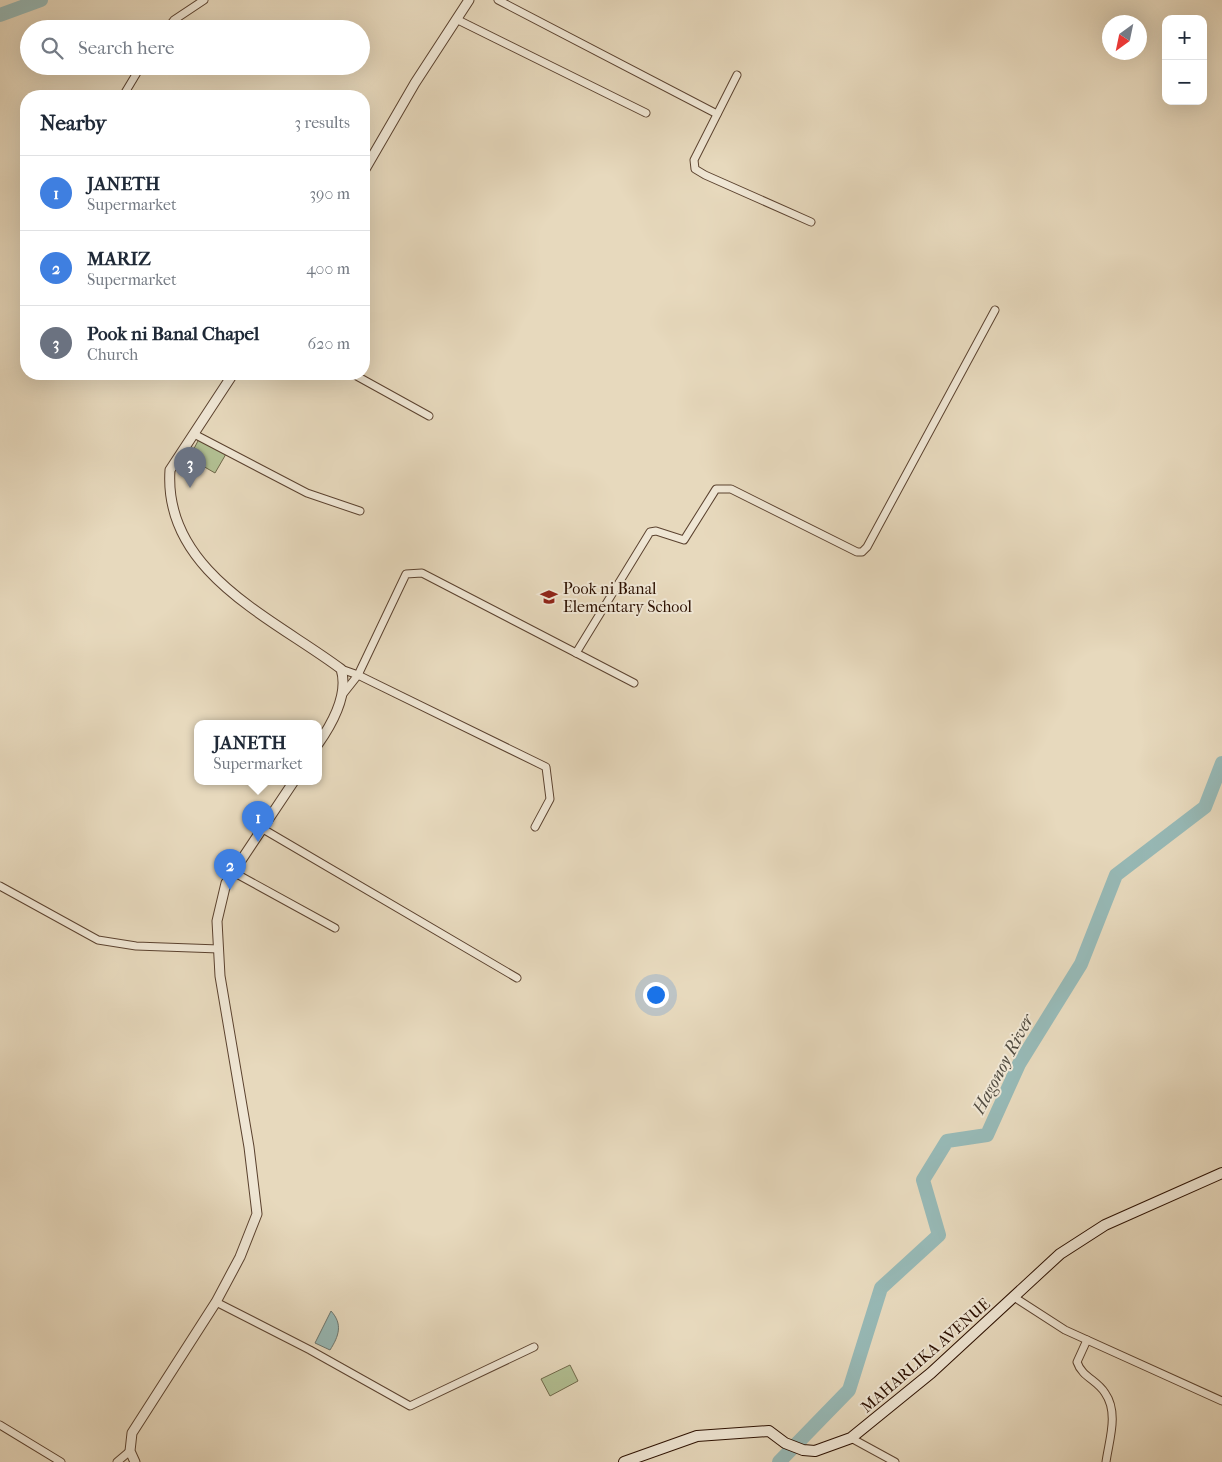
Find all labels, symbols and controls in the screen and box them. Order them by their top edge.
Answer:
north arrow [1102,15,1147,60]
map controls [1162,15,1207,105]
button: + [1162,15,1207,60]
search box [20,20,370,75]
icon: search [38,34,66,62]
text: Search here [78,37,174,59]
button: − [1162,60,1207,105]
text: Nearby [40,111,106,135]
text: 3 results [294,113,350,132]
text: JANETH [87,173,160,195]
text: 1 [53,184,59,203]
text: 390 m [309,184,350,203]
text: Supermarket [87,195,177,214]
text: MARIZ [87,248,151,270]
text: 2 [52,259,60,278]
text: 400 m [306,259,350,278]
text: Supermarket [87,270,177,289]
text: Pook ni Banal Chapel [87,323,259,345]
text: 3 [53,334,59,353]
text: 620 m [308,334,350,353]
text: Church [87,345,138,364]
pin: 3 [174,447,206,488]
place label: Pook ni Banal Elementary School [563,579,692,616]
school or university icon: Pook ni Banal Elementary School [539,587,559,607]
popup [194,720,322,785]
text: JANETH [213,732,286,754]
text: Supermarket [213,754,303,773]
pin: 1 [242,801,274,842]
pin: 2 [214,849,246,890]
your location [643,982,669,1008]
water label: Hagonoy River [968,1009,1039,1119]
street label: MAHARLIKA AVENUE [857,1294,994,1417]

